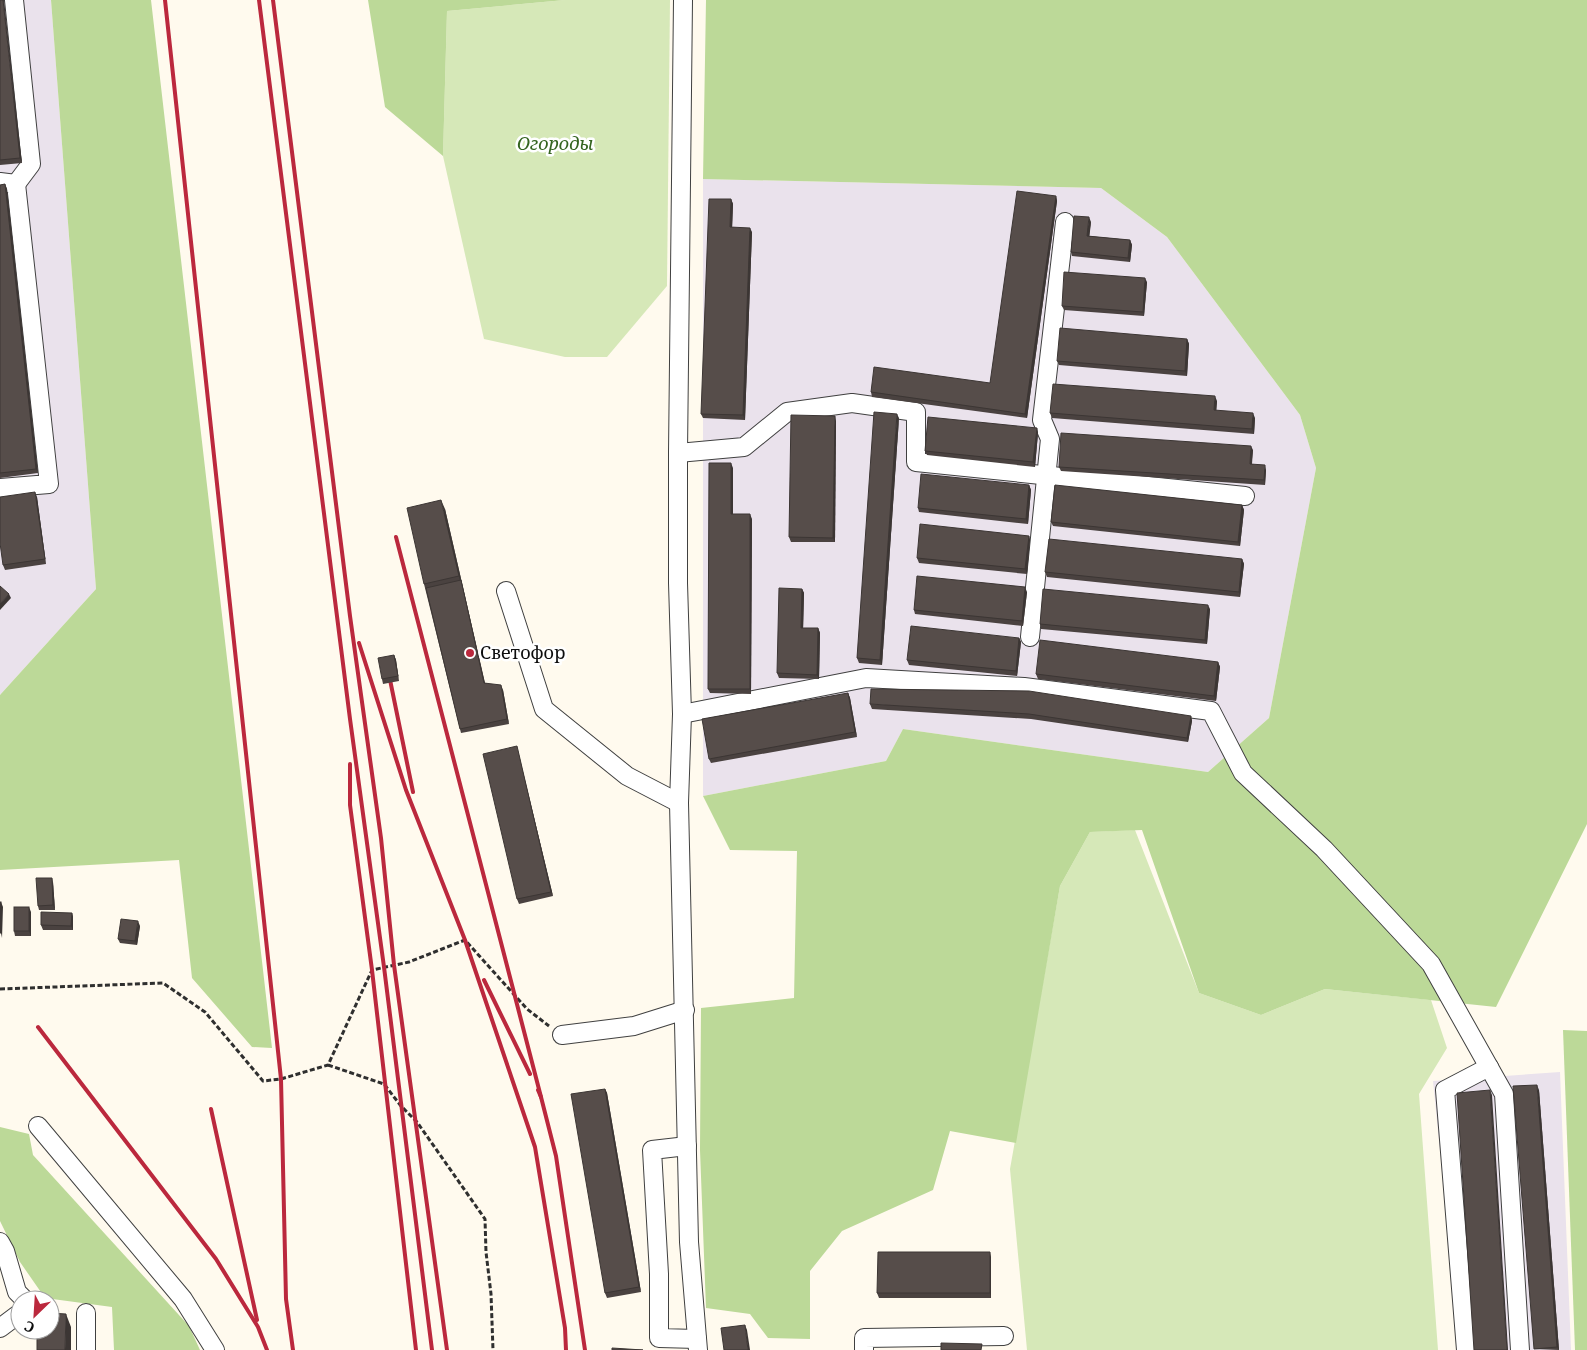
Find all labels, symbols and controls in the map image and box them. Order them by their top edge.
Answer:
park label: Огороды [517,131,593,155]
place label: Светофор [480,640,565,664]
marker: Светофор [464,647,476,659]
north arrow [10,1290,60,1340]
text: С [21,1317,37,1338]

